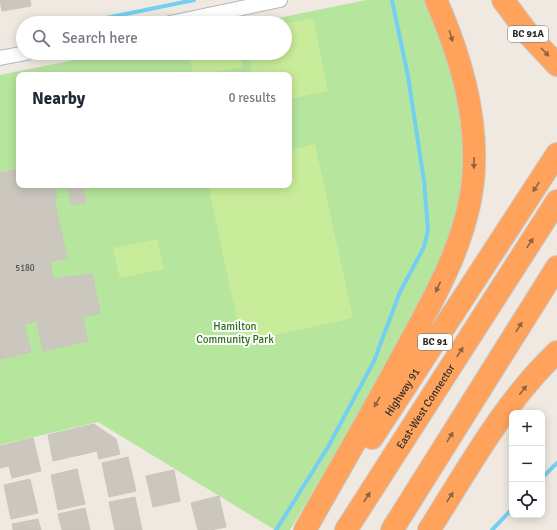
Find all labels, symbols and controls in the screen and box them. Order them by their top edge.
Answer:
search box [16,16,292,60]
road number: BC 91A [508,26,548,42]
icon: search [30,27,52,49]
text: Search here [62,29,138,47]
one-way arrow [448,30,454,42]
one-way arrow [540,47,550,57]
text: Nearby [32,88,85,109]
text: 0 results [228,90,276,106]
one-way arrow [471,157,477,170]
one-way arrow [532,182,540,192]
one-way arrow [526,238,534,248]
house number: 5180 [15,263,35,274]
one-way arrow [435,281,441,293]
park label: Hamilton Community Park [196,320,274,346]
one-way arrow [515,322,523,332]
road number: BC 91 [418,334,452,350]
one-way arrow [456,347,464,358]
street label: East-West Connector [393,361,457,451]
street label: Highway 91 [382,365,422,418]
one-way arrow [518,384,527,395]
one-way arrow [374,396,381,408]
map controls [509,410,545,518]
button: + [509,410,545,446]
one-way arrow [446,431,453,443]
button: − [509,446,545,482]
button: locate [509,482,545,518]
one-way arrow [446,491,453,503]
one-way arrow [363,492,371,502]

